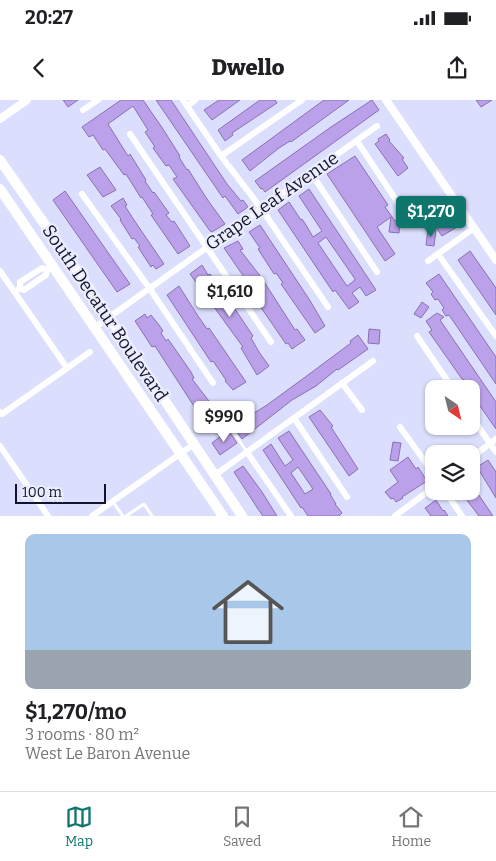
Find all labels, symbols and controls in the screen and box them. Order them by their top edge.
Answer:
text: 20:27 [25,6,73,29]
icon: back [25,54,53,82]
text: Dwello [212,54,284,81]
icon: share [443,54,471,82]
street label: Grape Leaf Avenue [201,147,343,255]
pin: $1,270 [390,196,472,238]
text: $1,270 [407,202,455,221]
street label: South Decatur Boulevard [38,220,173,406]
pin: $1,610 [189,276,271,318]
text: $1,610 [207,282,253,301]
north arrow [425,380,480,435]
map controls [425,380,480,500]
pin: $990 [194,400,254,443]
text: $990 [205,407,243,426]
button: layers [425,445,480,500]
scale bar [15,481,106,504]
text: 100 m [22,484,62,501]
icon: home [203,567,293,657]
text: $1,270/mo [25,699,127,725]
text: 3 rooms · 80 m² [25,725,139,744]
text: West Le Baron Avenue [25,744,190,763]
tab: Map [65,803,93,850]
tab: Saved [223,803,261,850]
tab: Home [391,803,431,850]

